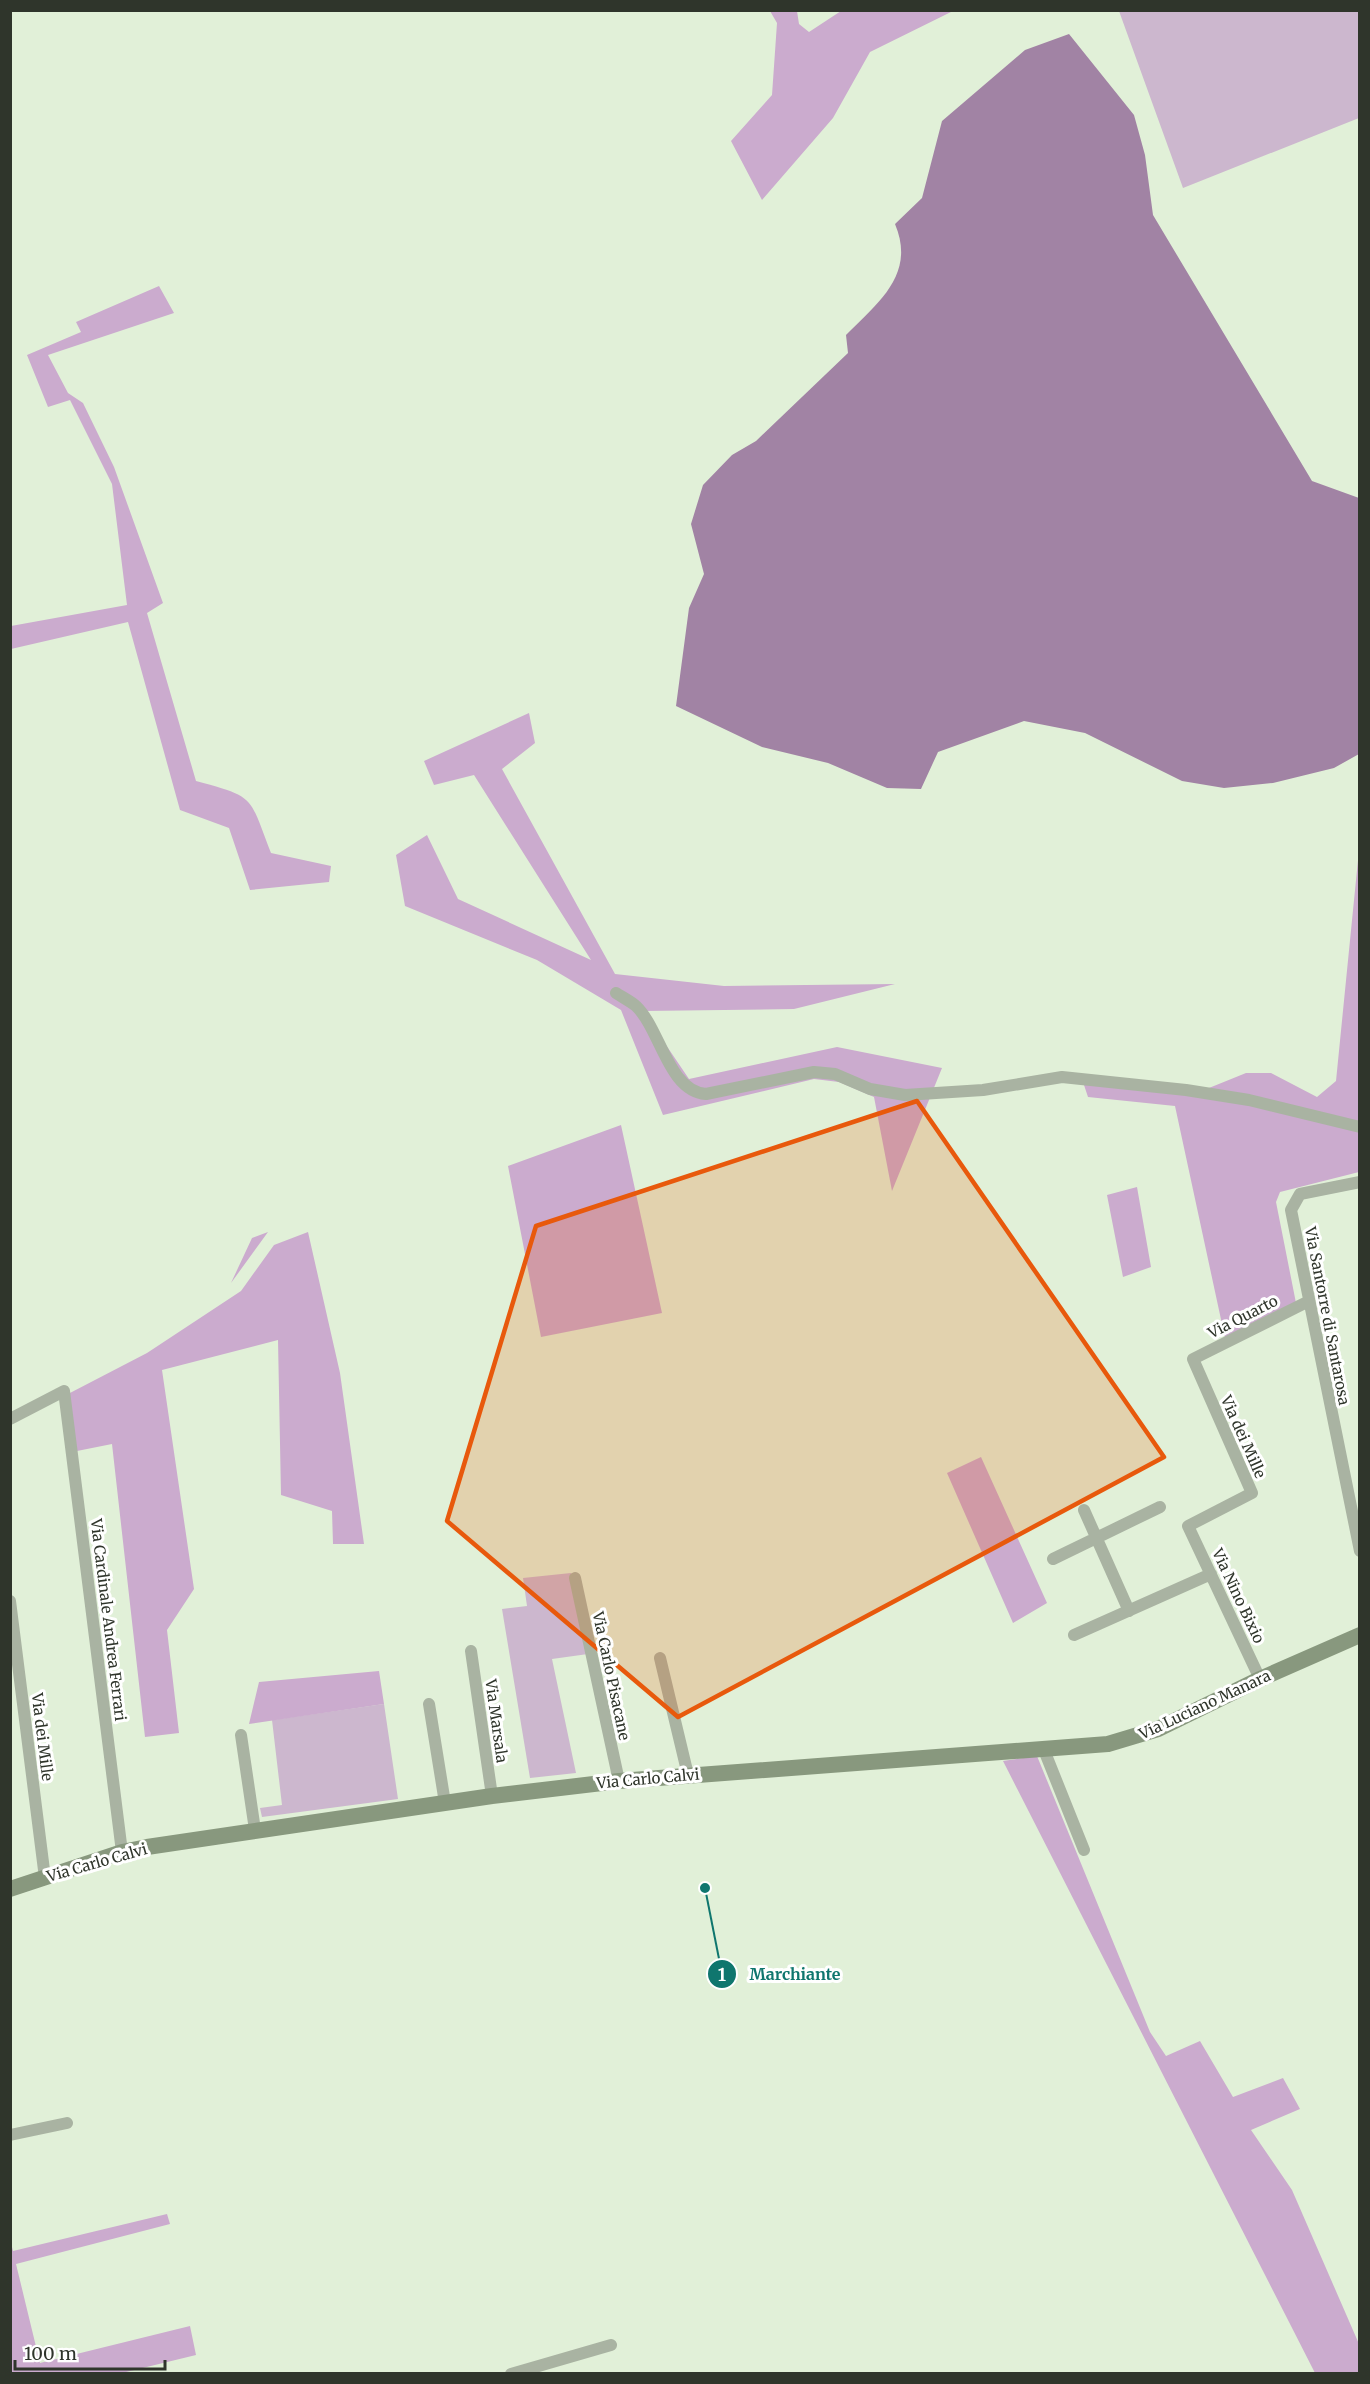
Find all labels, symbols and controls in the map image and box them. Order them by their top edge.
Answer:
street label: Via Santorre di Santarosa [1301,1224,1354,1407]
street label: Via Quarto [1204,1291,1281,1343]
street label: Via dei Mille [1216,1392,1270,1481]
street label: Via Cardinale Andrea Ferrari [87,1517,130,1722]
street label: Via Nino Bixio [1208,1545,1269,1646]
street label: Via Carlo Pisacane [588,1609,634,1742]
street label: Via Luciano Manara [1135,1666,1274,1744]
street label: Via Marsala [481,1677,512,1764]
street label: Via dei Mille [28,1691,57,1782]
street label: Via Carlo Calvi [595,1765,700,1793]
street label: Via Carlo Calvi [44,1839,149,1886]
callout: Marchiante [707,1957,852,1991]
text: 1 [718,1963,726,1986]
text: Marchiante [750,1964,841,1984]
scale bar [15,2333,165,2371]
text: 100 m [24,2342,77,2365]

